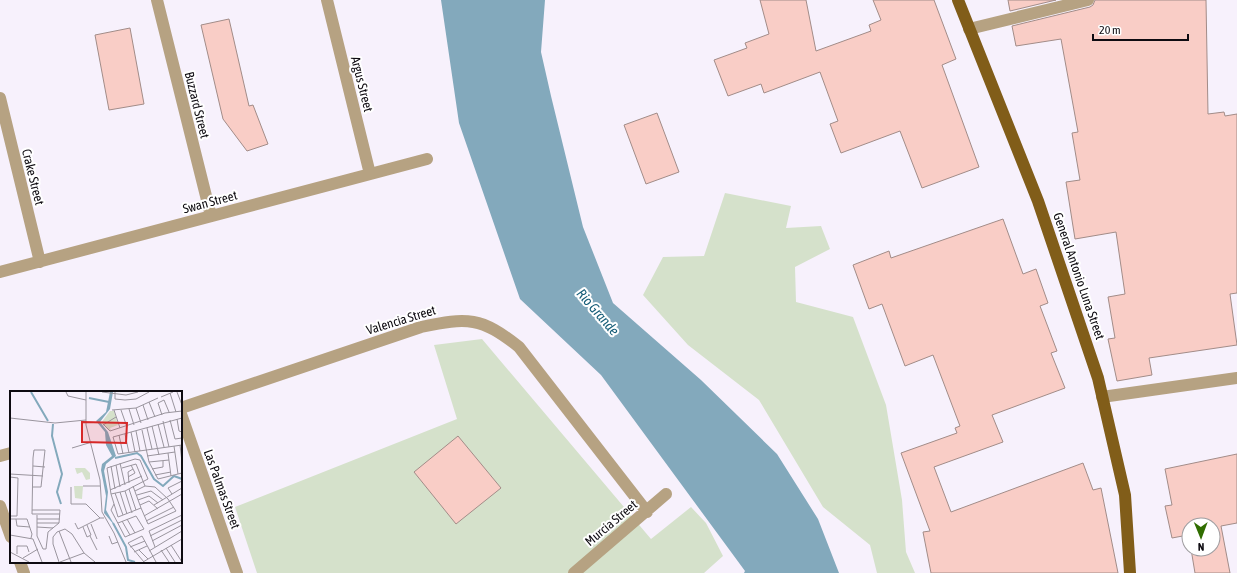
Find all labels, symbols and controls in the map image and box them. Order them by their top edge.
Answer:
scale bar [1093,16,1188,42]
text: 20 m [1099,23,1121,37]
street label: Argus Street [348,55,376,114]
street label: Buzzard Street [181,70,213,140]
street label: Crake Street [19,147,47,207]
street label: Swan Street [181,187,239,216]
street label: General Antonio Luna Street [1050,210,1108,342]
water label: Rio Grande [574,286,622,338]
street label: Valencia Street [365,302,438,338]
inset map [10,391,182,563]
street label: Las Palmas Street [201,447,243,531]
street label: Murcia Street [582,497,640,549]
north arrow [1181,517,1221,557]
text: N [1198,541,1205,553]

